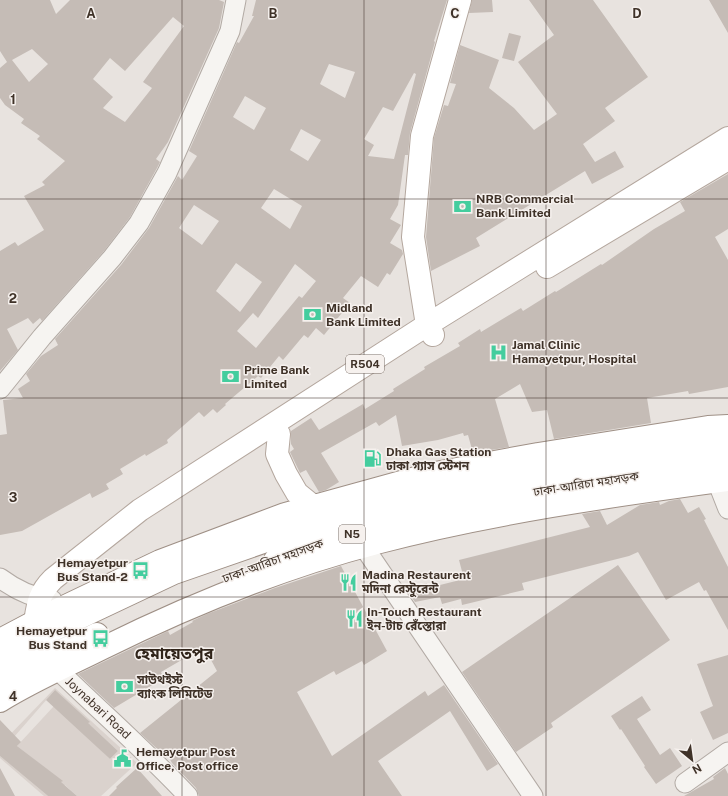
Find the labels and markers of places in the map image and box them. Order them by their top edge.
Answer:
place label: NRB Commercial Bank Limited [476,192,574,220]
bank icon: NRB Commercial Bank Limited [453,196,473,216]
place label: Midland Bank Limited [326,301,401,329]
bank icon: Midland Bank Limited [303,305,323,325]
place label: Jamal Clinic Hamayetpur, Hospital [512,338,637,366]
hospital icon: Jamal Clinic Hamayetpur, Hospital [489,342,509,362]
place label: Prime Bank Limited [244,363,309,391]
bank icon: Prime Bank Limited [221,367,241,387]
place label: Dhaka Gas Station ঢাকা গ্যাস স্টেশন [385,445,491,473]
fuel station icon: Dhaka Gas Station ঢাকা গ্যাস স্টেশন [363,449,383,469]
place label: Hemayetpur Bus Stand-2 [57,556,128,584]
bus stop icon: Hemayetpur Bus Stand-2 [131,560,151,580]
place label: Madina Restaurent মদিনা রেস্টুরেন্ট [361,568,471,598]
restaurant icon: Madina Restaurent মদিনা রেস্টুরেন্ট [339,572,359,592]
place label: In-Touch Restaurant ইন-টাচ রেঁস্তোরা [366,605,482,633]
restaurant icon: In-Touch Restaurant ইন-টাচ রেঁস্তোরা [344,609,364,629]
place label: Hemayetpur Bus Stand [16,624,87,652]
bus stop icon: Hemayetpur Bus Stand [90,628,110,648]
place label: সাউথইস্ট ব্যাংক লিমিটেড [136,672,213,701]
bank icon: সাউথইস্ট ব্যাংক লিমিটেড [114,677,134,697]
place label: Hemayetpur Post Office, Post office [136,745,238,773]
public building icon: Hemayetpur Post Office, Post office [113,749,133,769]

